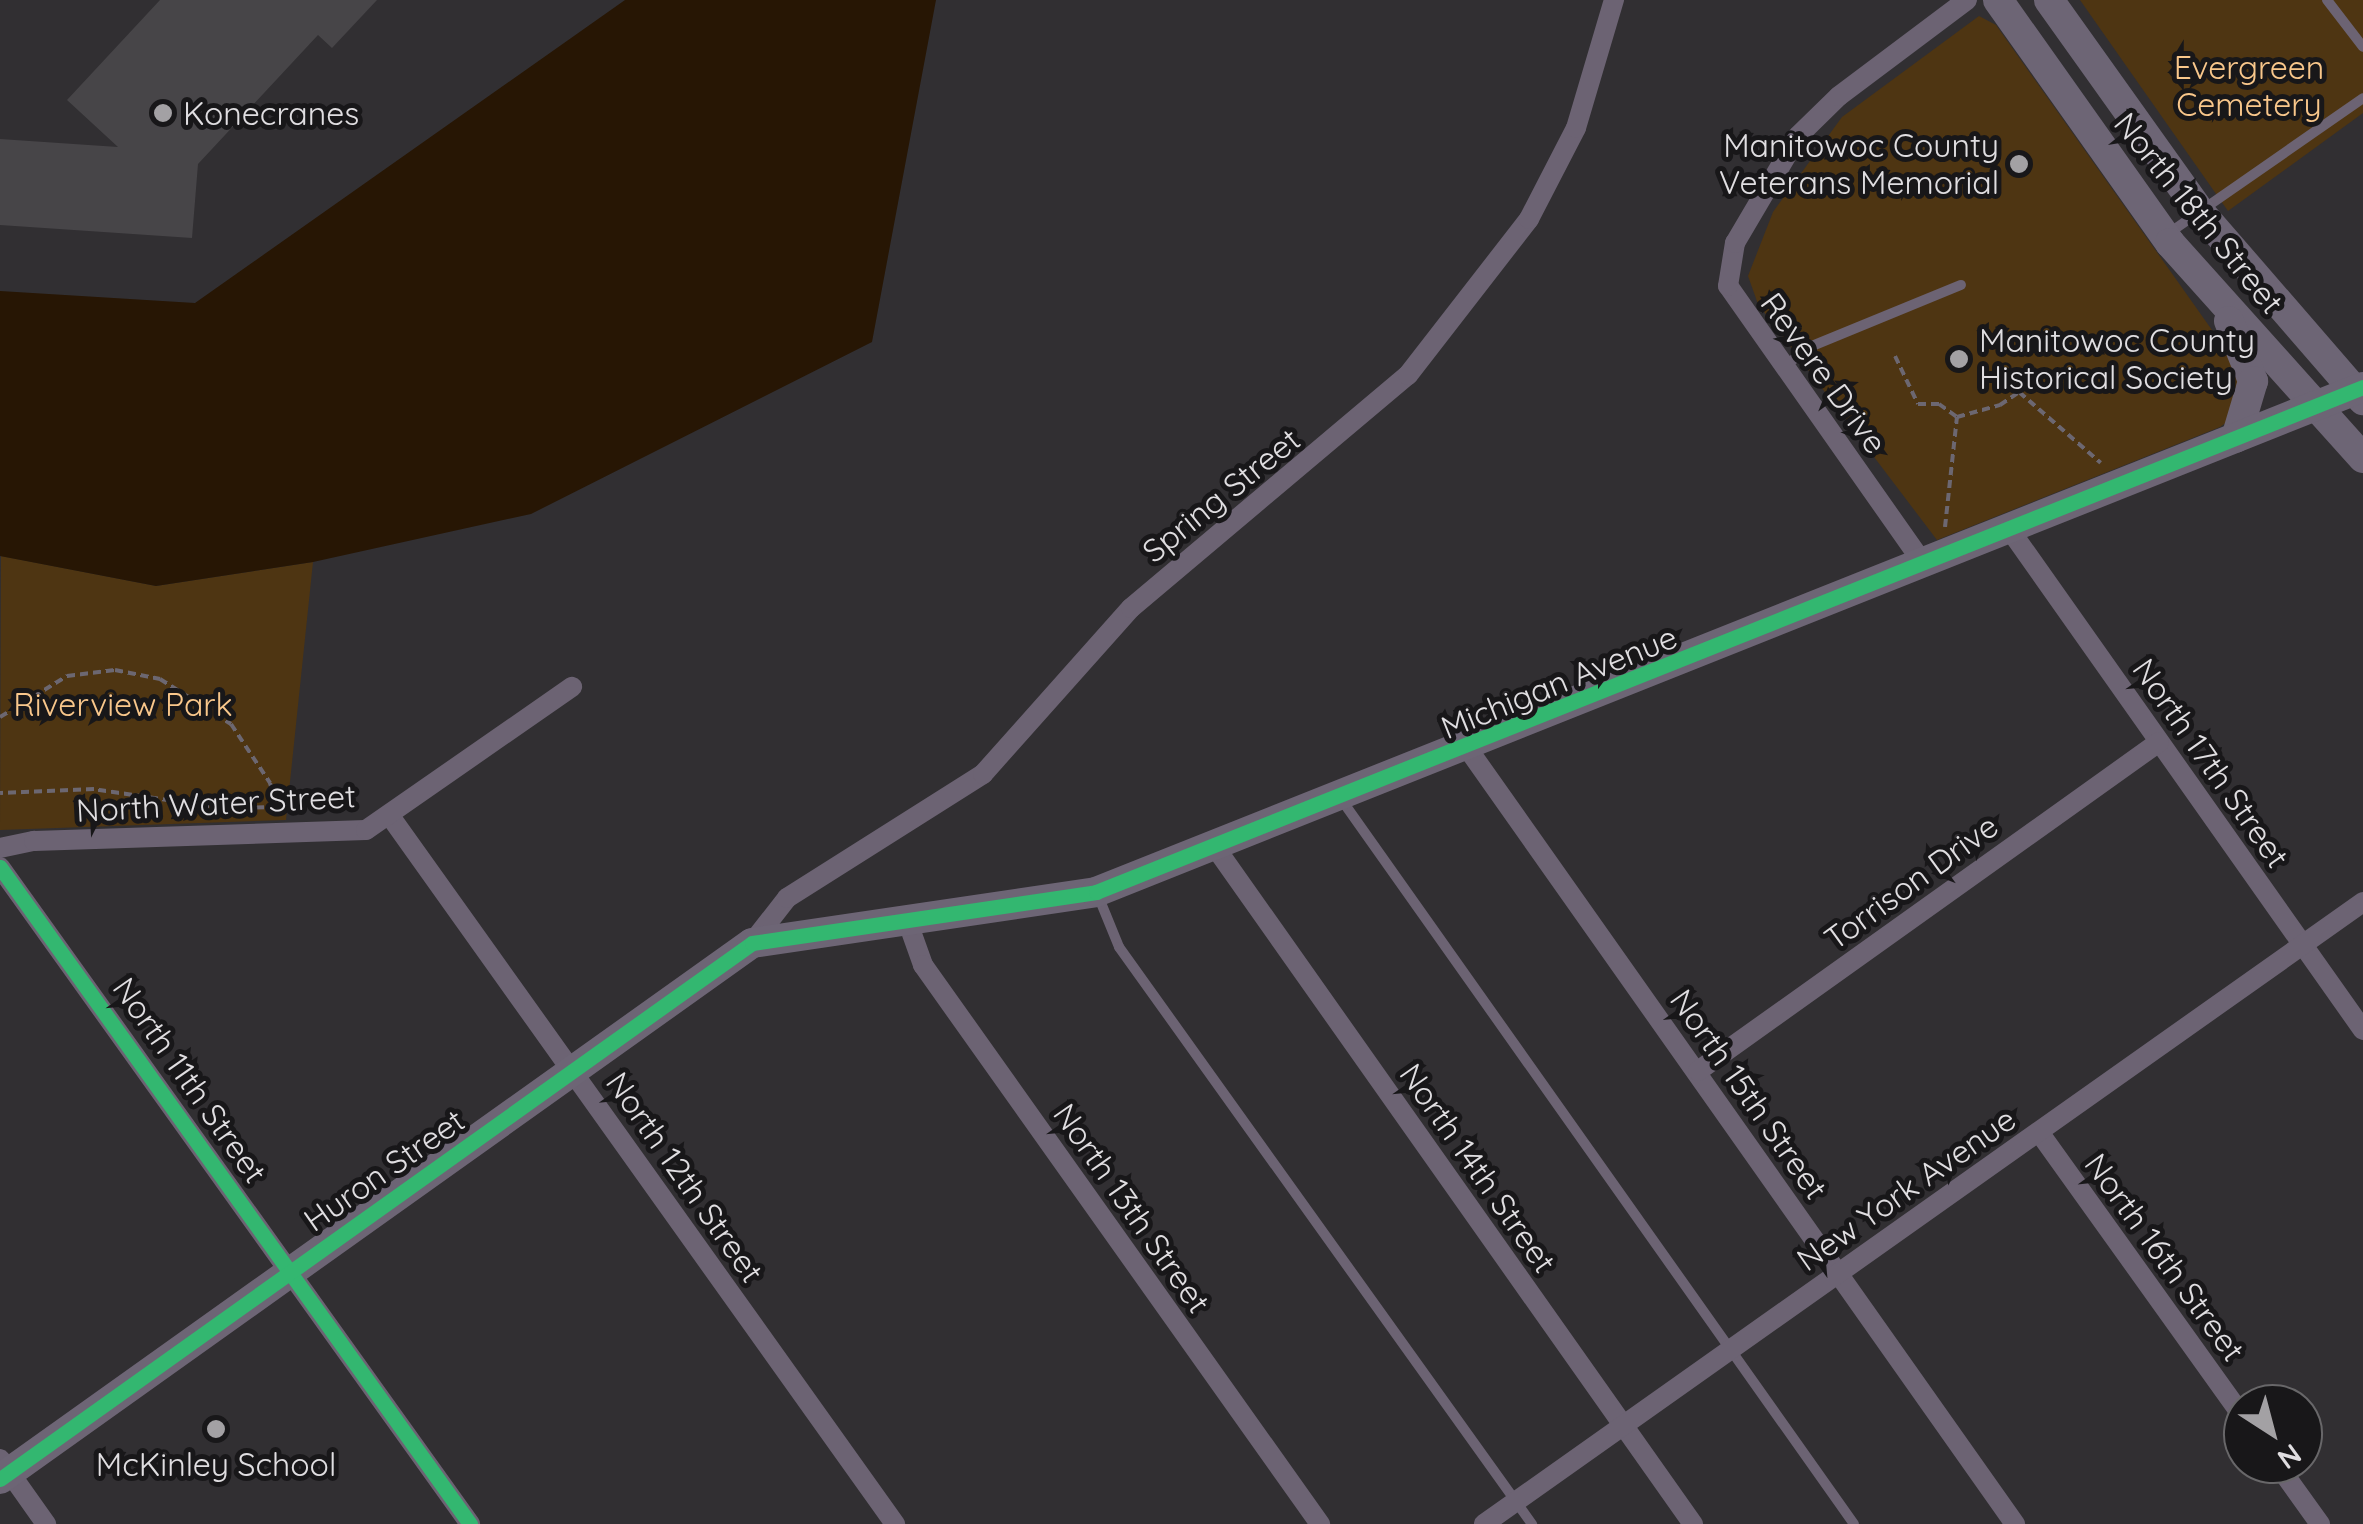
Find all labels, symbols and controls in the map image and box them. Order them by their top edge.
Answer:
park label: Evergreen Cemetery [2174,49,2324,124]
place label: Konecranes [183,94,359,132]
marker: Konecranes [152,102,174,124]
street label: North 18th Street [2106,105,2292,321]
place label: Manitowoc County Veterans Memorial [1719,127,1999,202]
marker: Manitowoc County Veterans Memorial [2008,153,2030,175]
street label: Revere Drive [1753,285,1895,461]
place label: Manitowoc County Historical Society [1979,322,2255,397]
marker: Manitowoc County Historical Society [1948,348,1970,370]
street label: Spring Street [1135,420,1307,570]
street label: Michigan Avenue [1436,617,1682,747]
street label: North 17th Street [2125,651,2297,875]
park label: Riverview Park [13,685,233,723]
street label: North Water Street [75,776,357,830]
street label: Torrison Drive [1817,806,2005,958]
street label: North 11th Street [105,970,275,1190]
street label: North 15th Street [1662,982,1836,1206]
street label: North 14th Street [1392,1056,1564,1280]
street label: North 12th Street [598,1065,772,1289]
street label: North 13th Street [1046,1096,1218,1320]
street label: New York Avenue [1789,1099,2023,1279]
street label: Huron Street [296,1101,472,1239]
street label: North 16th Street [2077,1146,2253,1368]
north arrow [2223,1384,2323,1484]
marker: McKinley School [205,1418,227,1440]
text: N [2271,1437,2308,1477]
place label: McKinley School [96,1445,336,1483]

